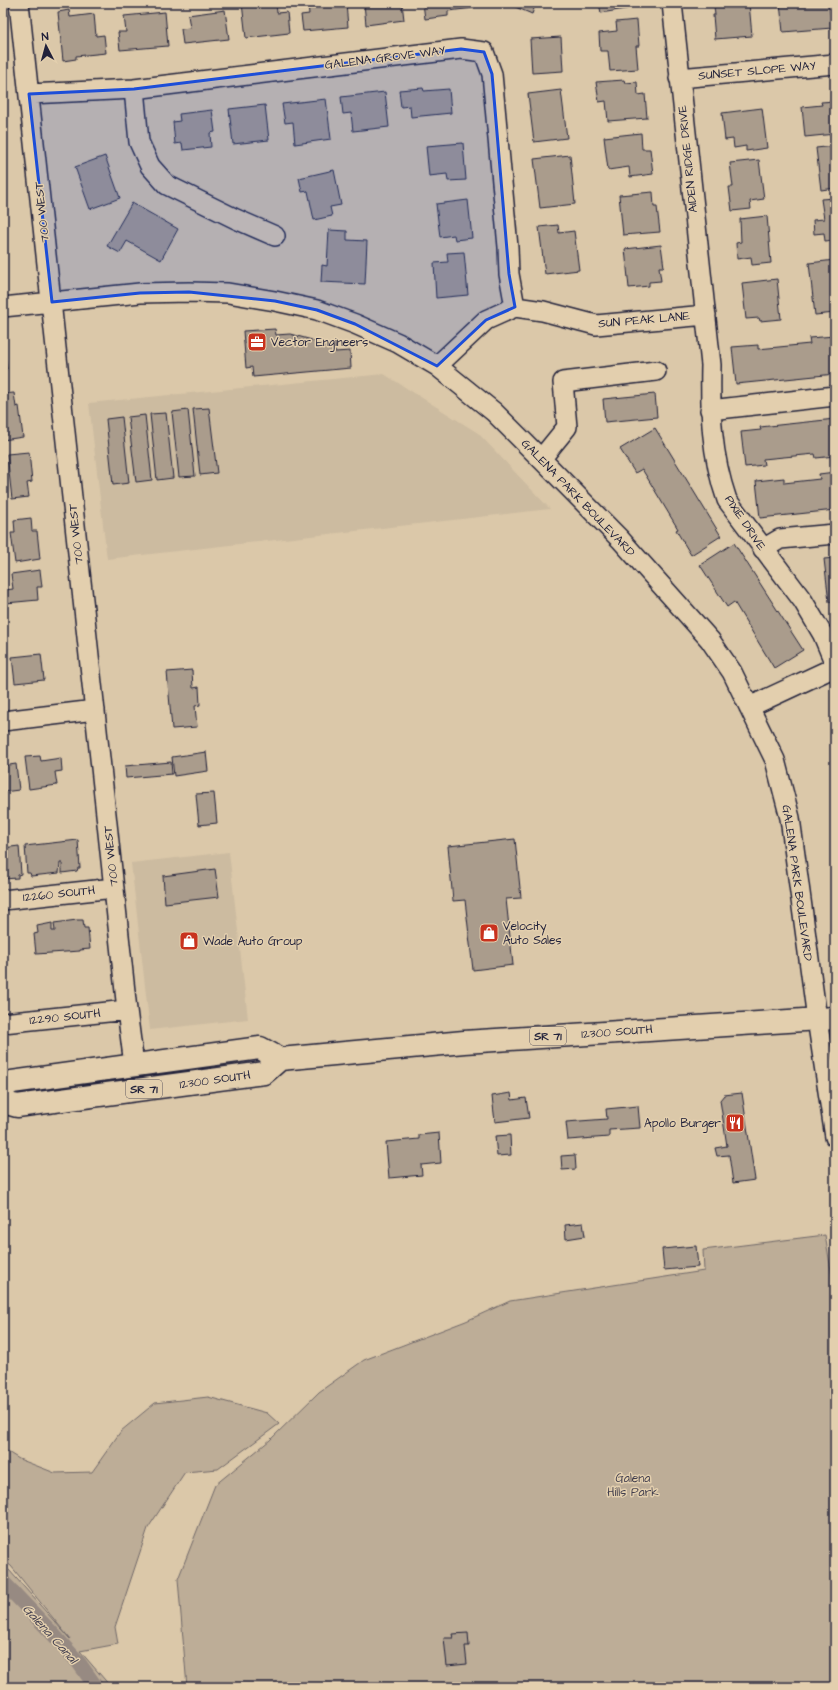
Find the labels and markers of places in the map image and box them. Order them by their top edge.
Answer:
office icon: Vector Engineers [246,331,268,353]
place label: Vector Engineers [271,334,368,352]
place label: Velocity Auto Sales [503,918,561,949]
shop icon: Velocity Auto Sales [478,922,500,944]
shop icon: Wade Auto Group [178,930,200,952]
place label: Wade Auto Group [203,933,303,950]
restaurant icon: Apollo Burger [724,1112,746,1134]
place label: Apollo Burger [644,1115,721,1133]

